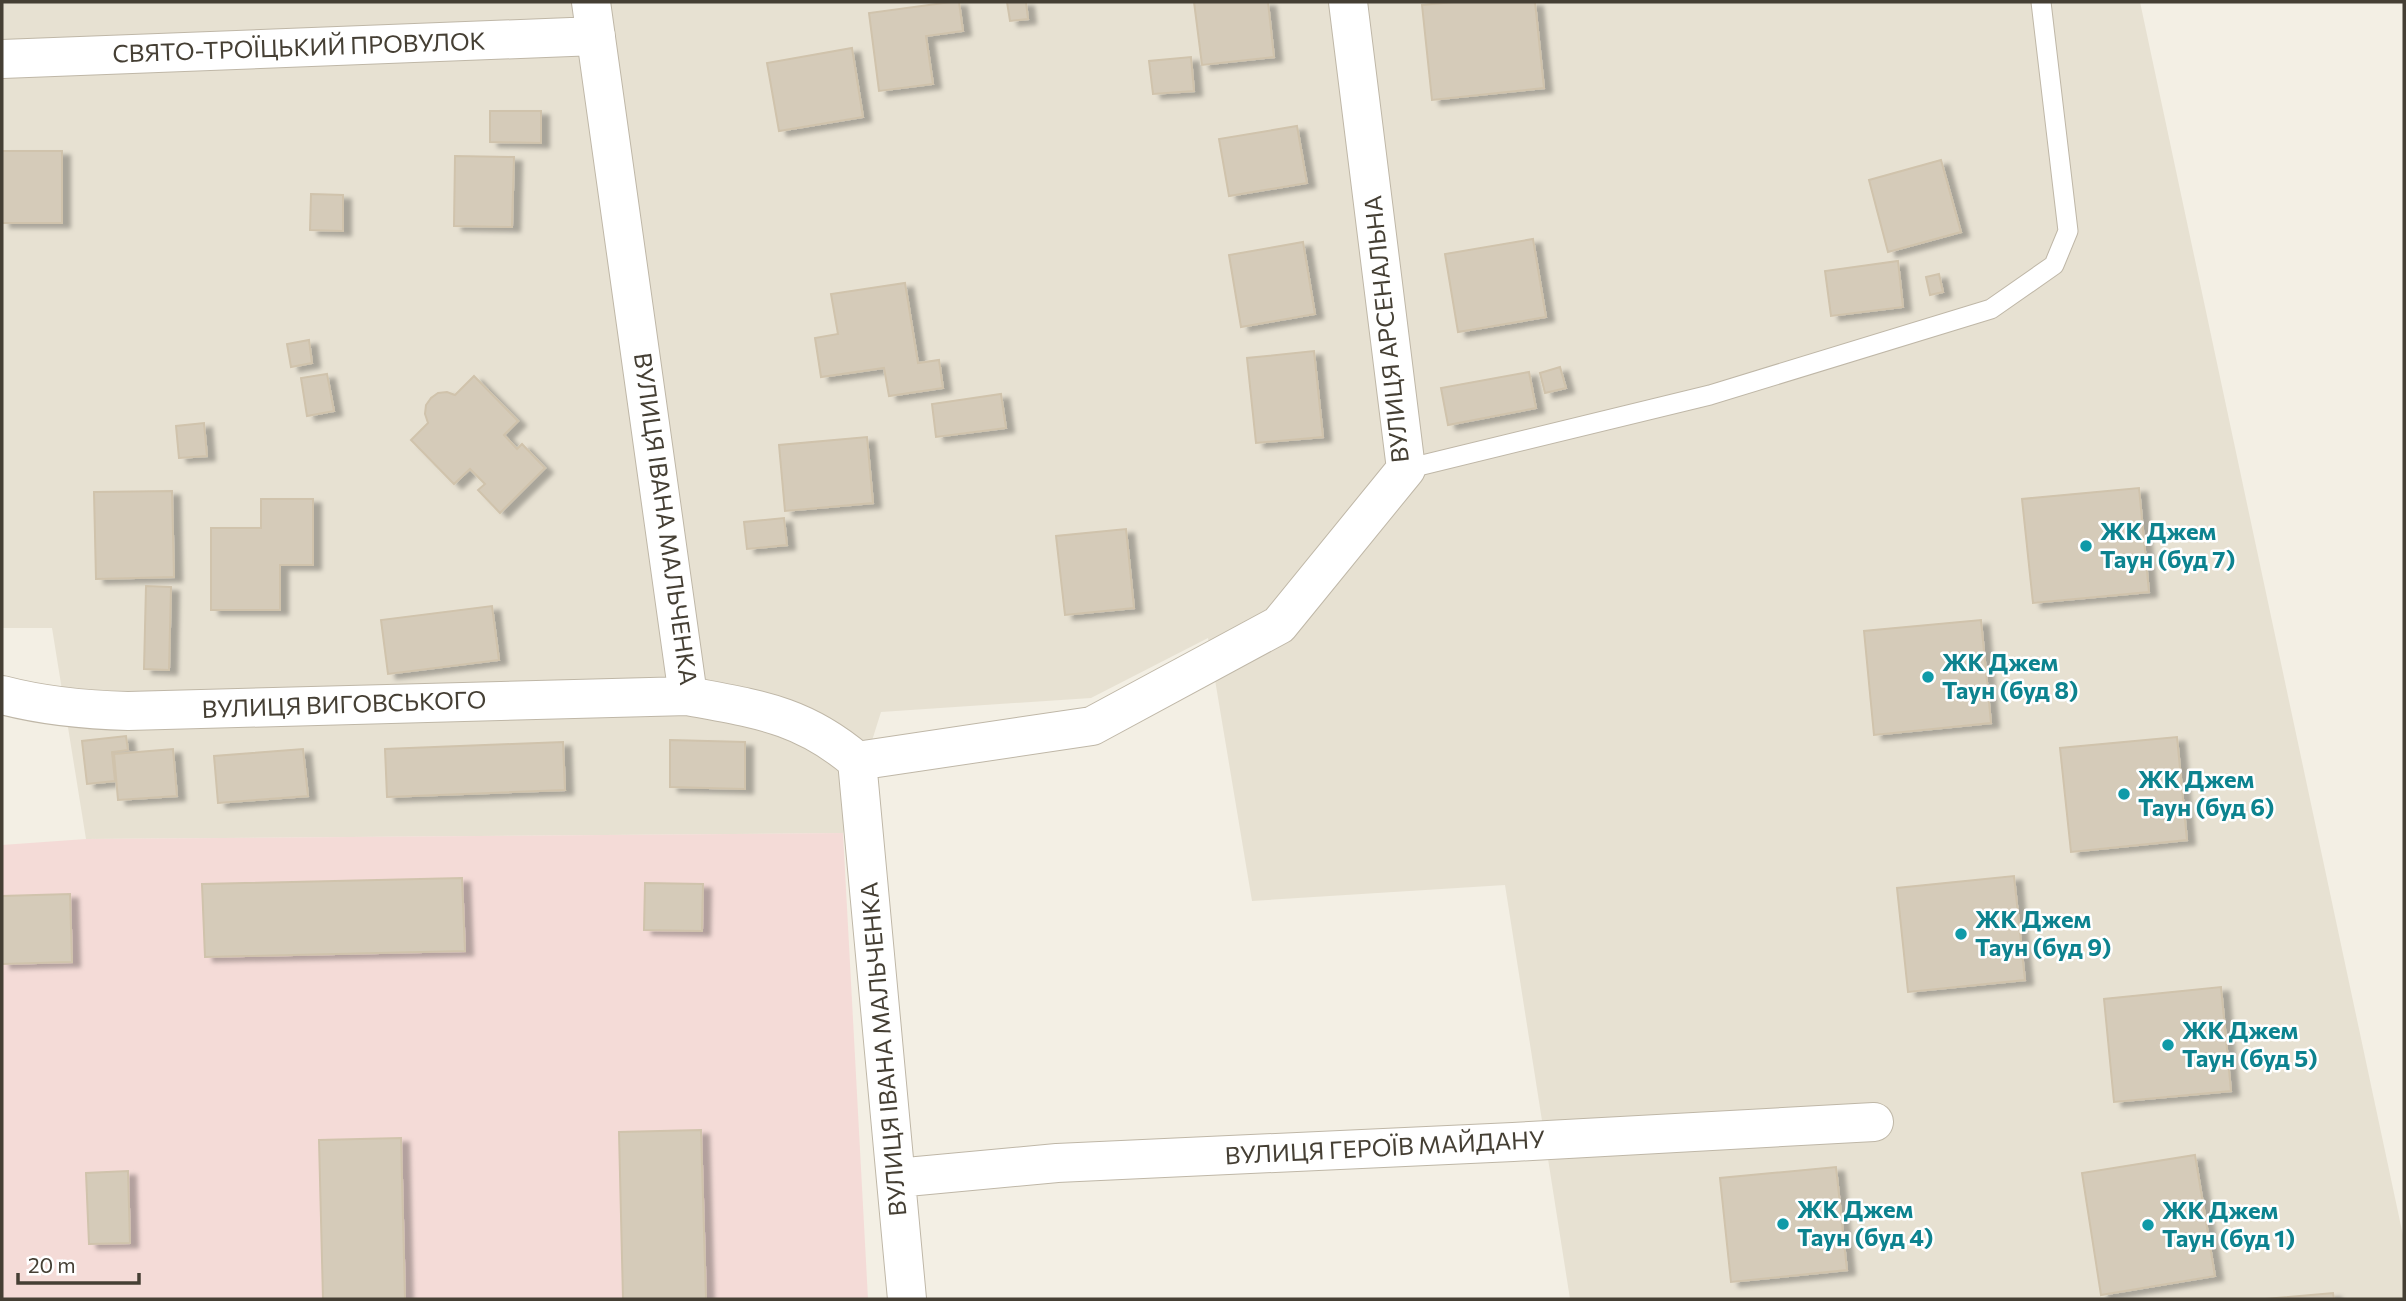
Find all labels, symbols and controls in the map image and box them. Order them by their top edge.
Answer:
street label: СВЯТО-ТРОЇЦЬКИЙ ПРОВУЛОК [112,25,486,68]
street label: ВУЛИЦЯ АРСЕНАЛЬНА [1357,194,1414,464]
street label: ВУЛИЦЯ ІВАНА МАЛЬЧЕНКА [629,351,704,687]
place label: ЖК Джем Таун (буд 7) [2100,516,2235,573]
marker: ЖК Джем Таун (буд 7) [2078,538,2094,554]
place label: ЖК Джем Таун (буд 8) [1942,647,2078,704]
marker: ЖК Джем Таун (буд 8) [1920,669,1936,685]
street label: ВУЛИЦЯ ВИГОВСЬКОГО [201,684,487,723]
place label: ЖК Джем Таун (буд 6) [2138,764,2274,821]
marker: ЖК Джем Таун (буд 6) [2116,786,2132,802]
street label: ВУЛИЦЯ ІВАНА МАЛЬЧЕНКА [853,881,912,1217]
place label: ЖК Джем Таун (буд 9) [1975,904,2111,961]
marker: ЖК Джем Таун (буд 9) [1953,926,1969,942]
place label: ЖК Джем Таун (буд 5) [2182,1015,2318,1072]
marker: ЖК Джем Таун (буд 5) [2160,1037,2176,1053]
street label: ВУЛИЦЯ ГЕРОЇВ МАЙДАНУ [1224,1124,1546,1169]
place label: ЖК Джем Таун (буд 4) [1797,1194,1934,1251]
place label: ЖК Джем Таун (буд 1) [2162,1195,2295,1252]
marker: ЖК Джем Таун (буд 4) [1775,1216,1791,1232]
marker: ЖК Джем Таун (буд 1) [2140,1217,2156,1233]
scale bar [18,1242,138,1286]
text: 20 m [28,1252,76,1277]

